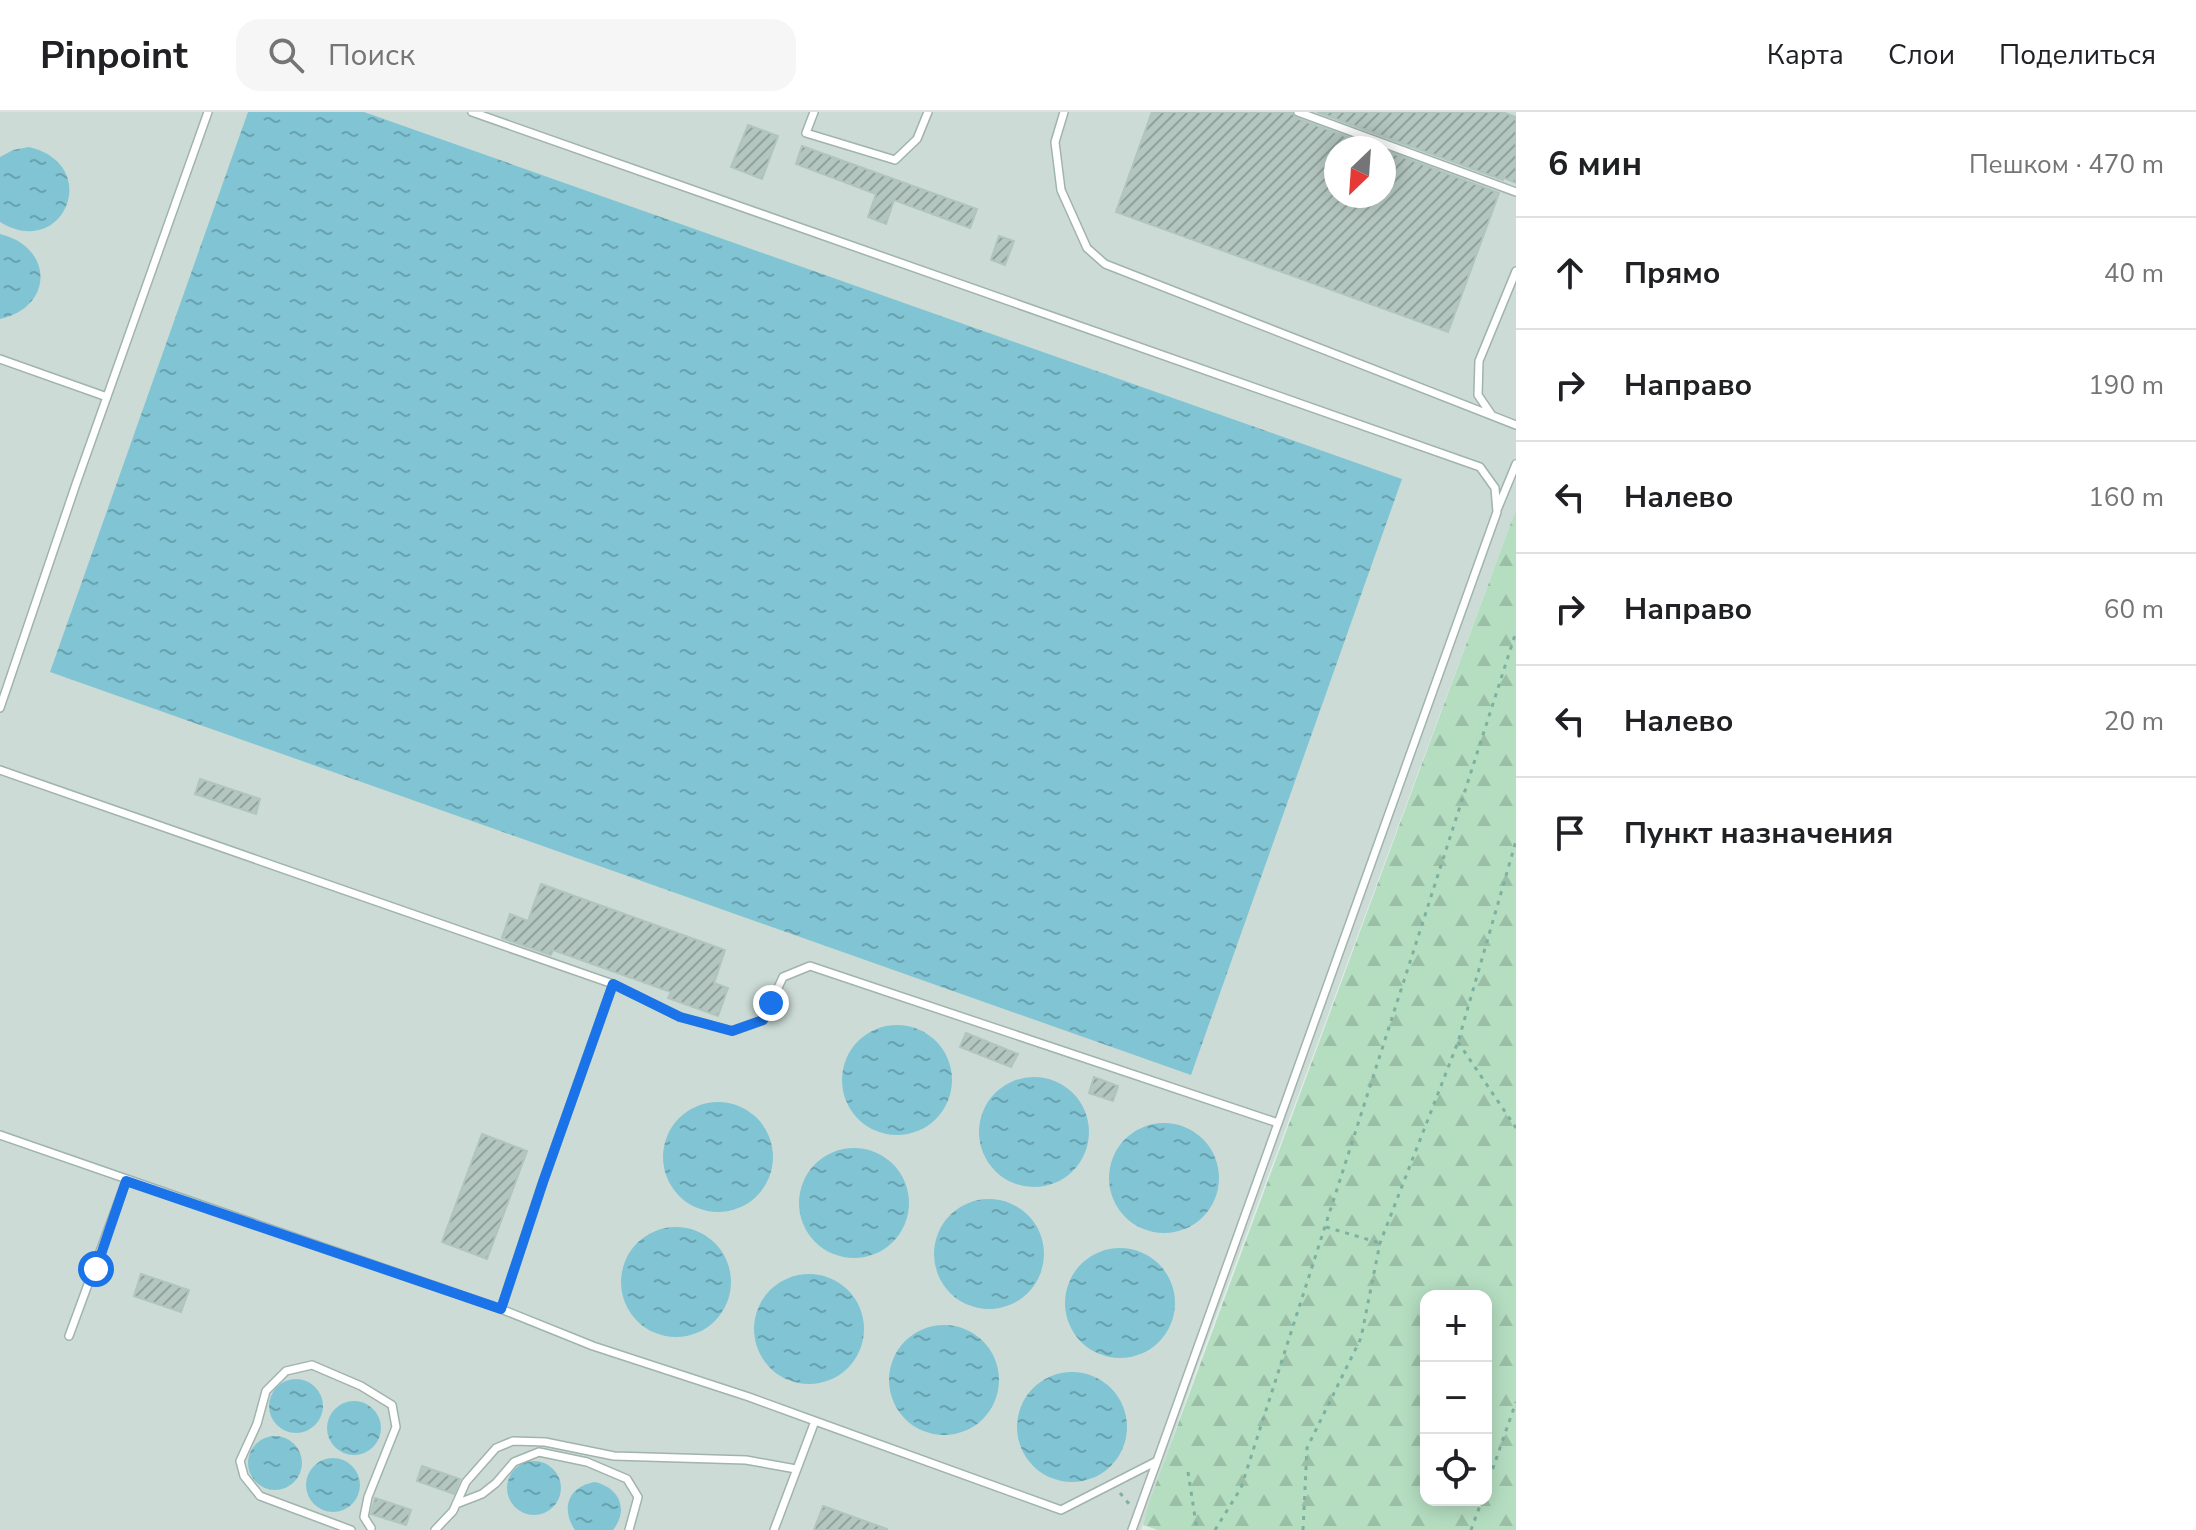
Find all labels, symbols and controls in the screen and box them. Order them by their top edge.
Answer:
search box [236,19,796,91]
text: Pinpoint [40,30,188,81]
icon: search [264,33,308,77]
text: Поиск [328,35,415,76]
text: Карта [1767,36,1844,74]
text: Слои [1888,36,1955,74]
text: Поделиться [1999,36,2156,74]
north arrow [1324,136,1396,208]
text: 6 мин [1548,141,1642,187]
text: Пешком · 470 m [1969,147,2164,182]
icon: ahead [1548,251,1592,295]
text: Прямо [1624,253,1721,294]
text: 40 m [2104,256,2164,291]
icon: right [1548,363,1592,407]
text: Направо [1624,365,1752,406]
text: 190 m [2088,368,2164,403]
icon: left [1548,475,1592,519]
text: Налево [1624,477,1733,518]
text: 160 m [2088,480,2164,515]
icon: right [1548,587,1592,631]
text: Направо [1624,589,1752,630]
text: 60 m [2104,592,2164,627]
icon: left [1548,699,1592,743]
text: Налево [1624,701,1733,742]
text: 20 m [2104,704,2164,739]
icon: arrive [1548,811,1592,855]
text: Пункт назначения [1624,813,1893,854]
route end [753,985,789,1021]
route start [78,1251,114,1287]
map controls [1420,1290,1492,1506]
button: + [1420,1290,1492,1362]
button: − [1420,1362,1492,1434]
button: locate [1420,1434,1492,1506]

